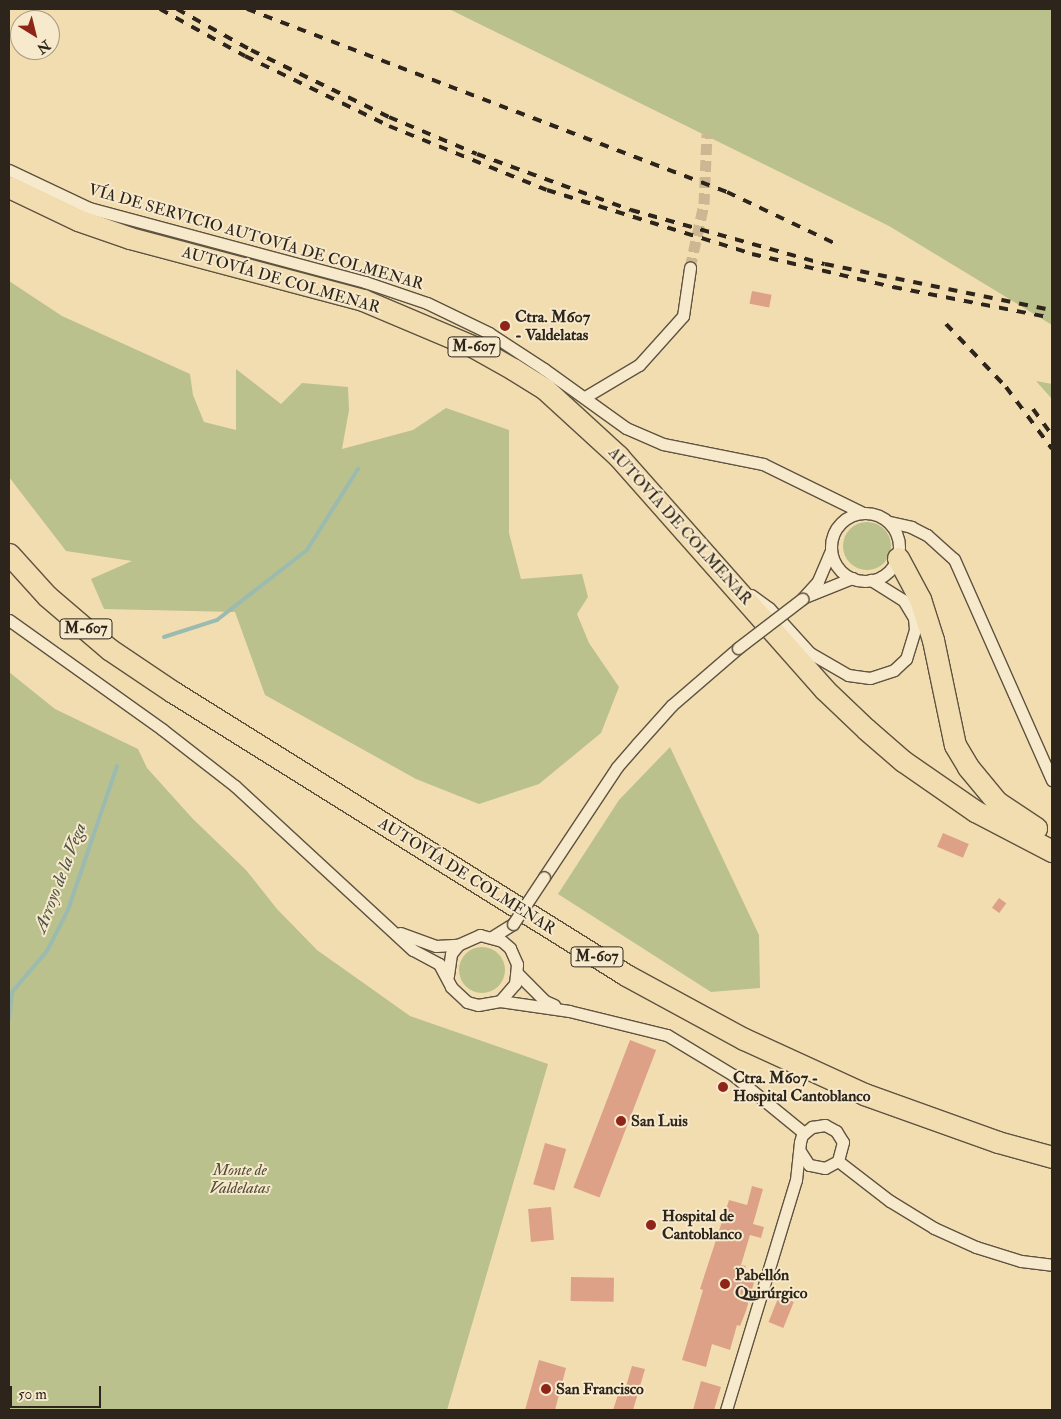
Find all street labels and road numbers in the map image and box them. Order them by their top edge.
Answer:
street label: VÍA DE SERVICIO AUTOVÍA DE COLMENAR [86,180,426,294]
street label: AUTOVÍA DE COLMENAR [180,242,382,318]
road number: M-607 [446,334,502,360]
street label: AUTOVÍA DE COLMENAR [604,443,756,609]
road number: M-607 [58,616,114,642]
street label: AUTOVÍA DE COLMENAR [375,813,559,939]
road number: M-607 [570,944,624,970]

